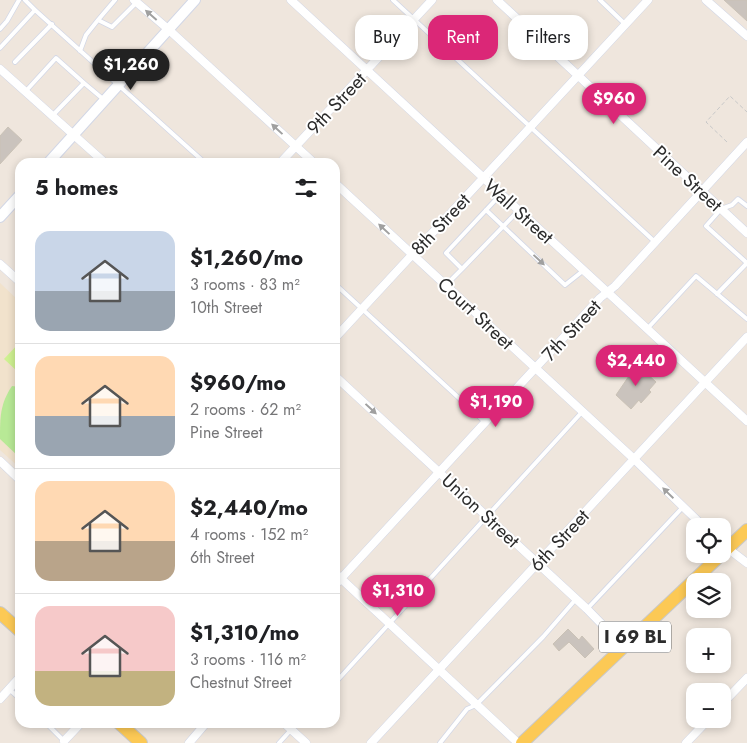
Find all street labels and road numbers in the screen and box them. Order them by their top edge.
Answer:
street label: 9th Street [300,66,373,141]
street label: Pine Street [647,139,729,218]
street label: Wall Street [478,173,560,250]
street label: 8th Street [405,187,476,261]
street label: Court Street [432,271,520,356]
street label: 7th Street [536,293,607,367]
street label: Union Street [436,467,526,554]
street label: 6th Street [523,503,596,578]
road number: I 69 BL [599,622,671,652]

